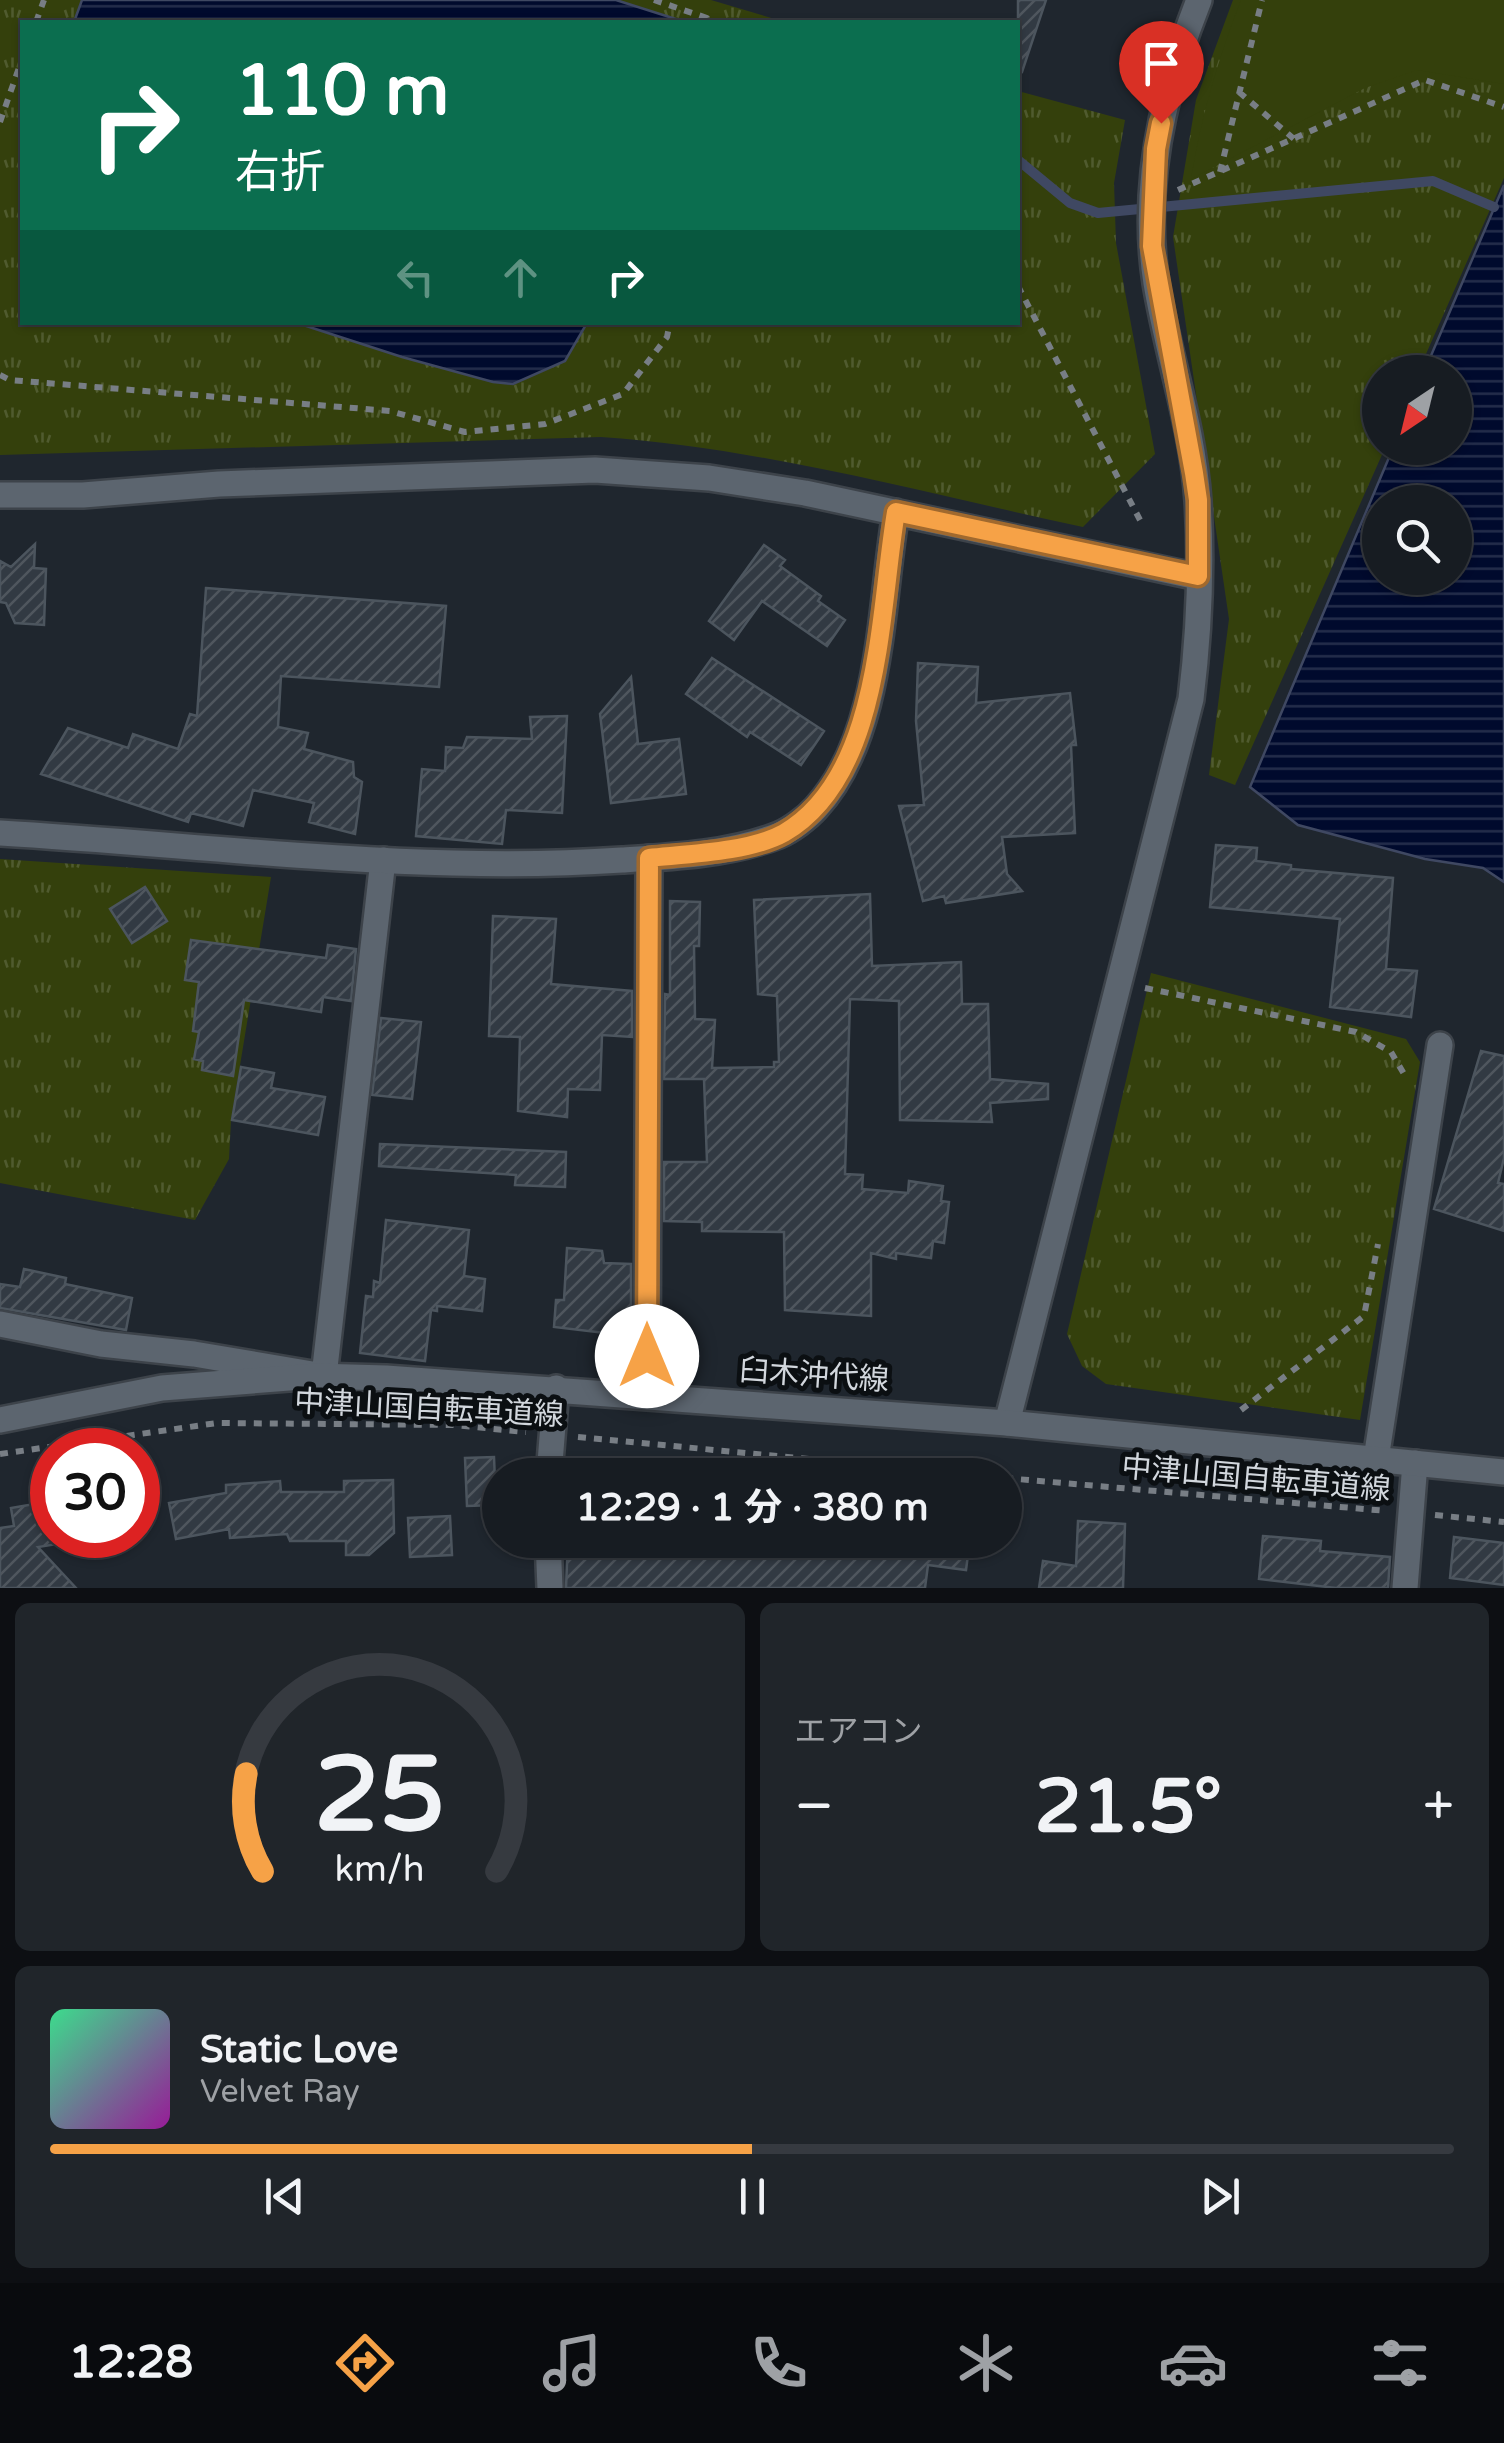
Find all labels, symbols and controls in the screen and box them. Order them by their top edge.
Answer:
pin [1119,21,1204,124]
icon: arrive [1134,36,1189,91]
text: 110 m [235,50,449,134]
icon: right [70,60,200,190]
text: 右折 [235,146,325,200]
icon: left [388,250,443,305]
icon: ahead [493,250,548,305]
icon: right [598,250,653,305]
north arrow [1362,355,1472,465]
map controls [1362,355,1472,595]
button: search [1362,485,1472,595]
position arrow [595,1304,699,1408]
street label: 臼木沖代線 [738,1352,890,1399]
street label: 中津山国自転車道線 [293,1383,565,1434]
speed limit sign: 30 [30,1428,160,1558]
street label: 中津山国自転車道線 [1120,1448,1392,1509]
text: 12:29 · 1 分 · 380 m [576,1485,928,1531]
text: エアコン [795,1713,923,1751]
text: 25 [314,1734,445,1859]
text: 21.5° [1035,1762,1222,1852]
text: − [795,1774,834,1840]
text: + [1423,1774,1454,1840]
text: km/h [335,1848,425,1891]
text: Static Love [200,2027,398,2073]
text: Velvet Ray [200,2073,360,2111]
icon: previous [257,2169,312,2224]
icon: pause [725,2169,780,2224]
icon: next [1193,2169,1248,2224]
icon: directions [330,2328,400,2398]
icon: music [537,2328,607,2398]
icon: phone [744,2328,814,2398]
icon: climate [951,2328,1021,2398]
icon: car [1158,2328,1228,2398]
icon: filters [1365,2328,1435,2398]
text: 12:28 [69,2336,193,2390]

